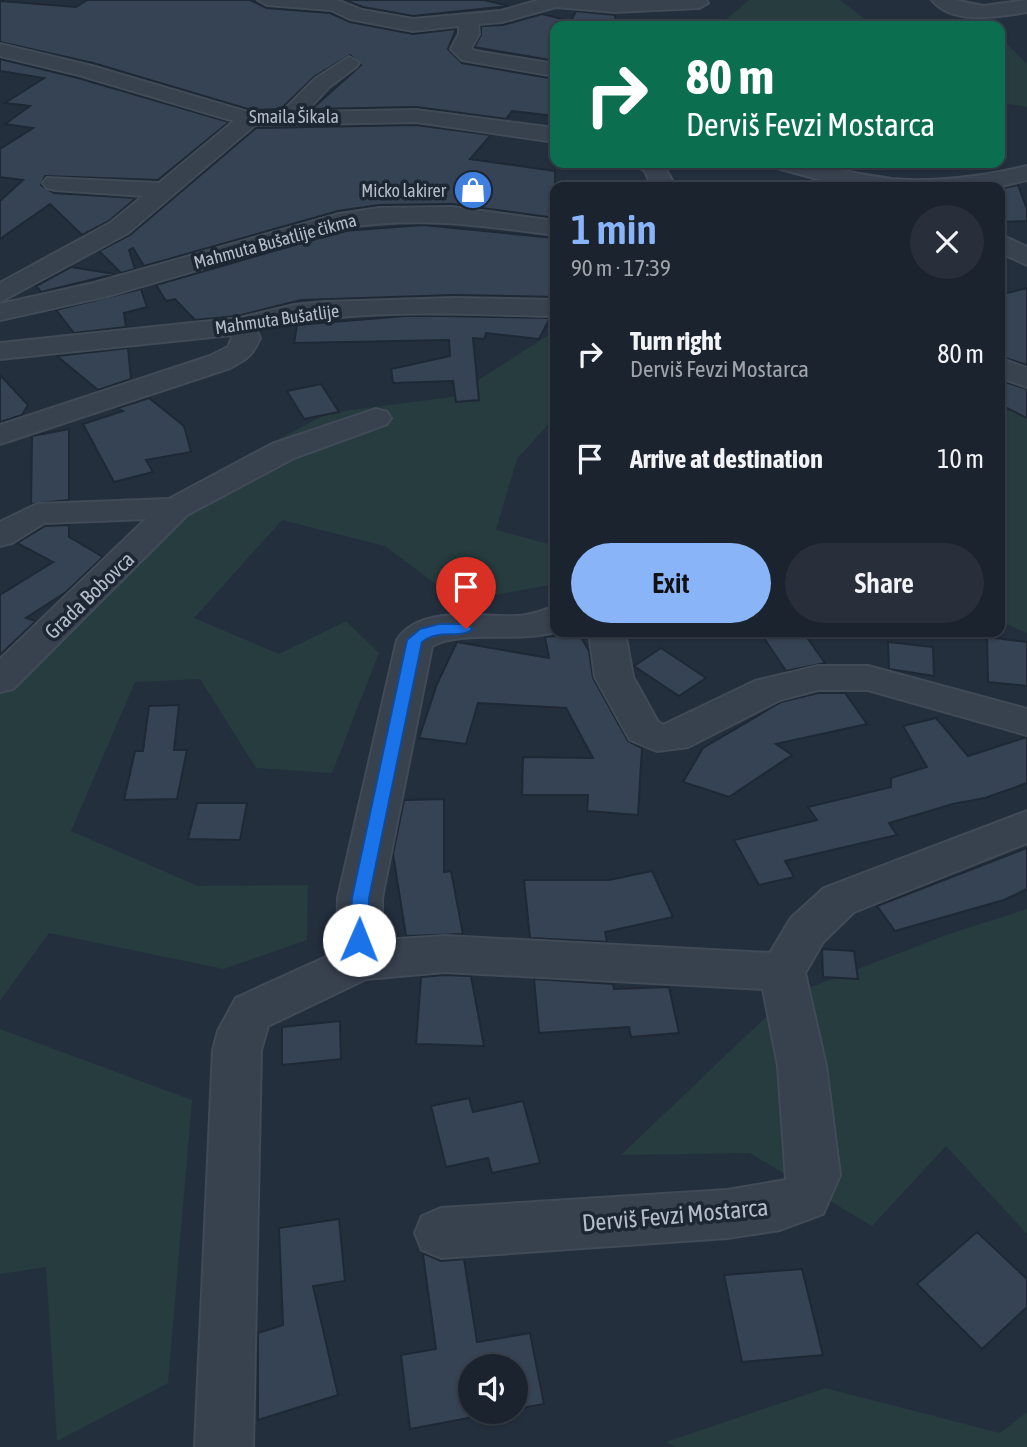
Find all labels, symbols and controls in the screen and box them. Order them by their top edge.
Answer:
text: 80 m [686,48,774,104]
icon: right [571,49,662,140]
street label: Smaila Šikala [249,106,339,127]
text: Derviš Fevzi Mostarca [686,106,935,143]
shop icon: Micko lakirer [452,169,494,211]
place label: Micko lakirer [361,180,447,201]
text: 1 min [571,205,657,253]
button: close [910,205,984,279]
street label: Mahmuta Bušatlije čikma [191,209,359,273]
text: 90 m · 17:39 [571,255,671,281]
street label: Mahmuta Bušatlije [214,300,340,338]
text: Turn right [630,326,721,356]
icon: right [571,335,609,373]
text: 80 m [937,339,984,369]
text: Derviš Fevzi Mostarca [630,356,809,382]
icon: arrive [571,440,609,478]
text: Arrive at destination [630,444,823,474]
text: 10 m [937,444,984,474]
button: Exit [571,543,771,623]
button: Share [785,543,984,623]
street label: Grada Bobovca [39,547,139,643]
pin [436,557,496,629]
icon: arrive [447,568,485,606]
position arrow [322,903,396,977]
street label: Derviš Fevzi Mostarca [581,1193,769,1237]
map controls [458,1354,528,1424]
button: sound [458,1354,528,1424]

